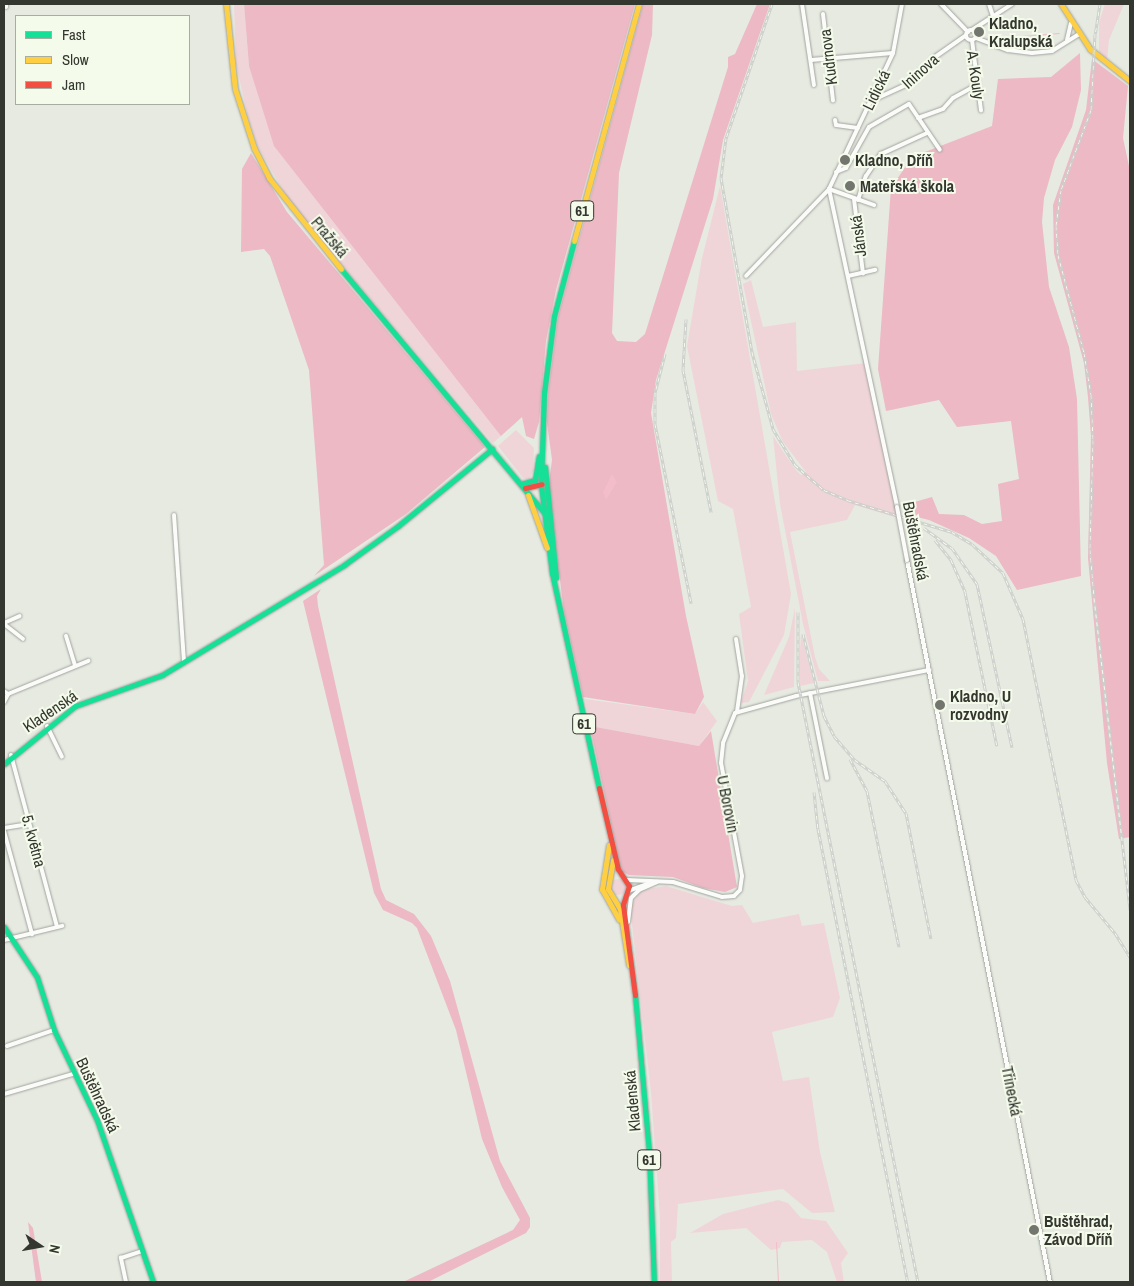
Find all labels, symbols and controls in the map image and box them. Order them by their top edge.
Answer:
place label: Kladno, Kralupská [989,13,1052,51]
legend [15,15,190,105]
text: Fast [62,24,85,45]
marker: Kladno, Kralupská [973,26,985,38]
street label: Kudrnova [815,28,841,86]
text: Slow [62,49,89,70]
street label: Ininova [898,49,942,93]
street label: A. Kouly [963,49,989,101]
street label: Lidická [858,67,894,113]
text: Jam [62,74,85,95]
place label: Kladno, Dříň [855,150,933,170]
marker: Kladno, Dříň [839,154,851,166]
place label: Mateřská škola [860,176,954,196]
marker: Mateřská škola [844,180,856,192]
road number: 61 [570,198,594,224]
street label: Pražská [307,213,353,261]
street label: Jánská [846,214,870,258]
street label: Buštěhradská [899,500,933,582]
street label: Kladenská [19,686,81,736]
place label: Kladno, U rozvodny [950,686,1011,724]
marker: Kladno, U rozvodny [934,699,946,711]
road number: 61 [572,712,596,736]
street label: U Borovin [713,774,743,834]
street label: 5. května [18,813,50,869]
street label: Buštěhradská [72,1055,124,1135]
street label: Třinecká [998,1064,1026,1118]
street label: Kladenská [620,1070,644,1132]
road number: 61 [636,1148,662,1172]
place label: Buštěhrad, Závod Dříň [1044,1211,1113,1249]
north arrow [15,1221,65,1271]
marker: Buštěhrad, Závod Dříň [1028,1224,1040,1236]
text: N [45,1243,64,1255]

